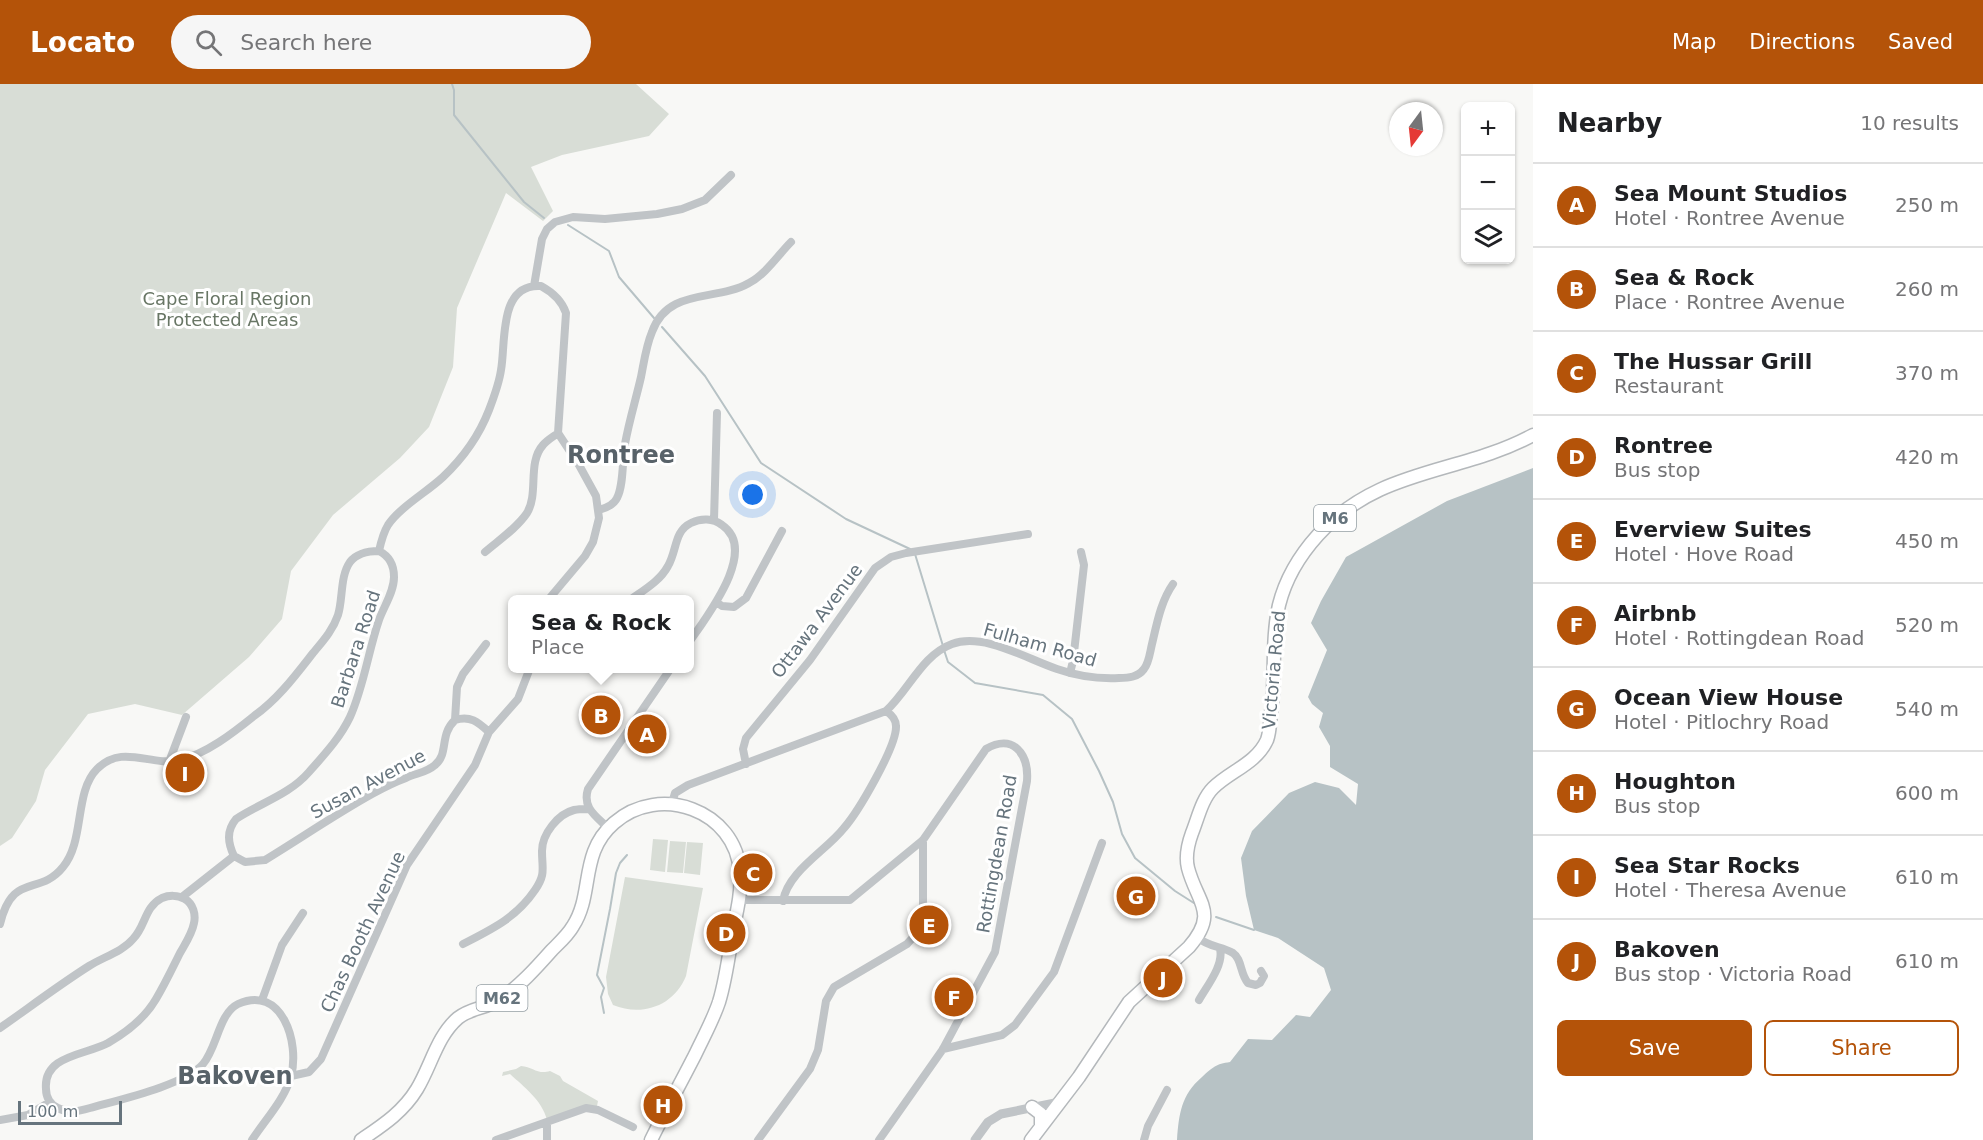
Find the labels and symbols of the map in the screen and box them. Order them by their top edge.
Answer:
north arrow [1389,102,1443,156]
park label: Cape Floral Region Protected Areas [143,288,311,330]
district label: Rontree [567,441,675,469]
your location [738,480,767,509]
road number: M6 [1314,505,1356,531]
street label: Ottawa Avenue [767,559,866,682]
street label: Barbara Road [327,587,384,710]
street label: Victoria Road [1258,610,1289,730]
street label: Fulham Road [981,618,1099,671]
pin: B [582,692,620,738]
pin: A [628,712,666,756]
street label: Susan Avenue [307,744,429,823]
pin: I [166,750,204,796]
street label: Rottingdean Road [972,773,1021,935]
street label: Chas Booth Avenue [316,848,409,1016]
pin: C [734,850,772,896]
pin: G [1116,874,1156,918]
pin: E [910,902,948,948]
pin: D [706,910,746,956]
pin: J [1144,956,1182,1000]
pin: F [934,974,974,1020]
road number: M62 [476,985,528,1011]
district label: Bakoven [177,1062,293,1090]
pin: H [644,1082,682,1128]
scale bar [18,1098,122,1126]

